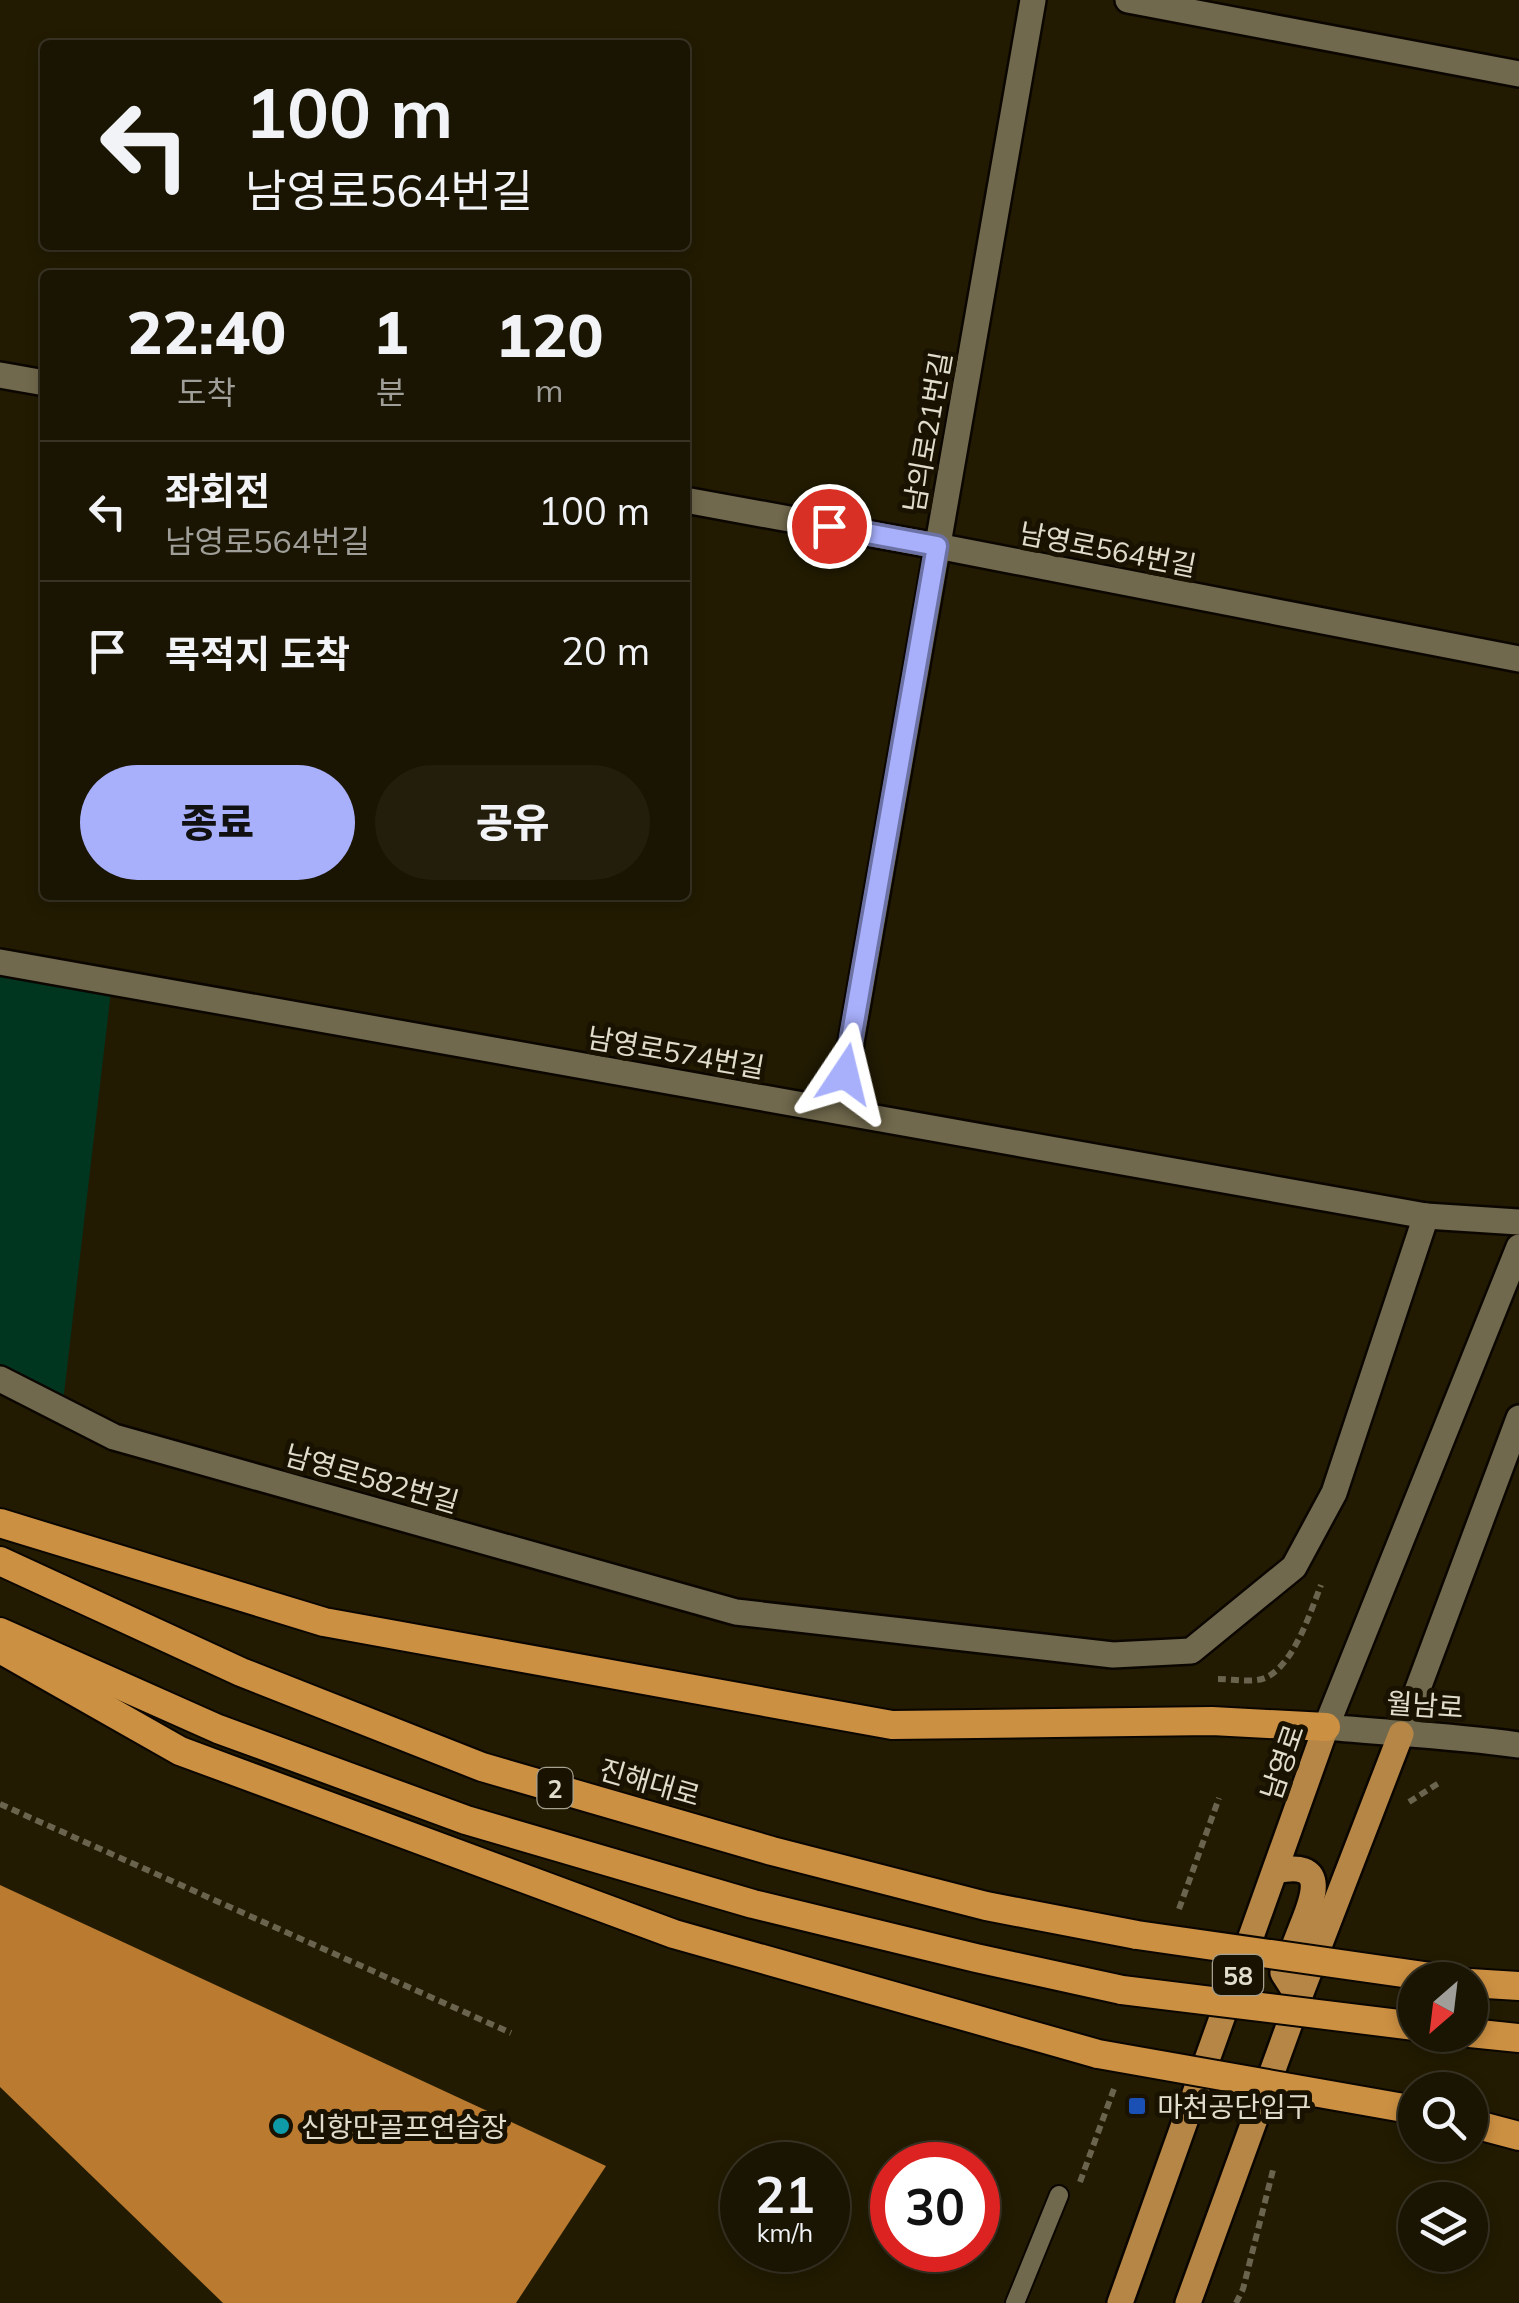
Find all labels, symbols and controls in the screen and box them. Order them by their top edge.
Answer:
text: 100 m [245,68,453,156]
icon: left [80,80,210,210]
text: 남영로564번길 [245,162,533,218]
text: 22:40 [127,294,286,369]
text: 1 [373,294,409,369]
text: 120 [495,297,603,372]
street label: 남의로21번길 [896,349,958,515]
text: m [535,370,563,410]
text: 도착 [177,372,236,412]
text: 분 [376,372,406,412]
text: 좌회전 [165,467,270,515]
icon: left [80,484,135,539]
pin [787,484,872,569]
text: 100 m [538,487,650,535]
icon: arrive [802,499,857,554]
street label: 남영로564번길 [1017,515,1199,583]
text: 남영로564번길 [165,521,370,561]
icon: arrive [80,624,135,679]
text: 20 m [561,627,650,675]
text: 목적지 도착 [165,630,350,678]
button: 종료 [80,765,355,880]
button: 공유 [375,765,650,880]
street label: 남영로574번길 [585,1019,767,1085]
position arrow [793,1022,897,1126]
street label: 남영로582번길 [281,1436,463,1520]
street label: 월남로 [1385,1685,1465,1725]
street label: 남영로 [1253,1720,1311,1804]
street label: 진해대로 [596,1751,704,1813]
road number: 2 [538,1768,572,1808]
road number: 58 [1213,1955,1263,1995]
north arrow [1398,1962,1488,2052]
map controls [1398,1962,1488,2272]
button: search [1398,2072,1488,2162]
place label: 마천공단입구 [1157,2089,1312,2124]
marker: 마천공단입구 [1126,2095,1148,2117]
place label: 신항만골프연습장 [301,2109,507,2144]
marker: 신항만골프연습장 [270,2115,292,2137]
speed limit sign: 30 [870,2142,1000,2272]
text: 21 [755,2163,815,2226]
button: layers [1398,2182,1488,2272]
text: km/h [757,2217,813,2248]

